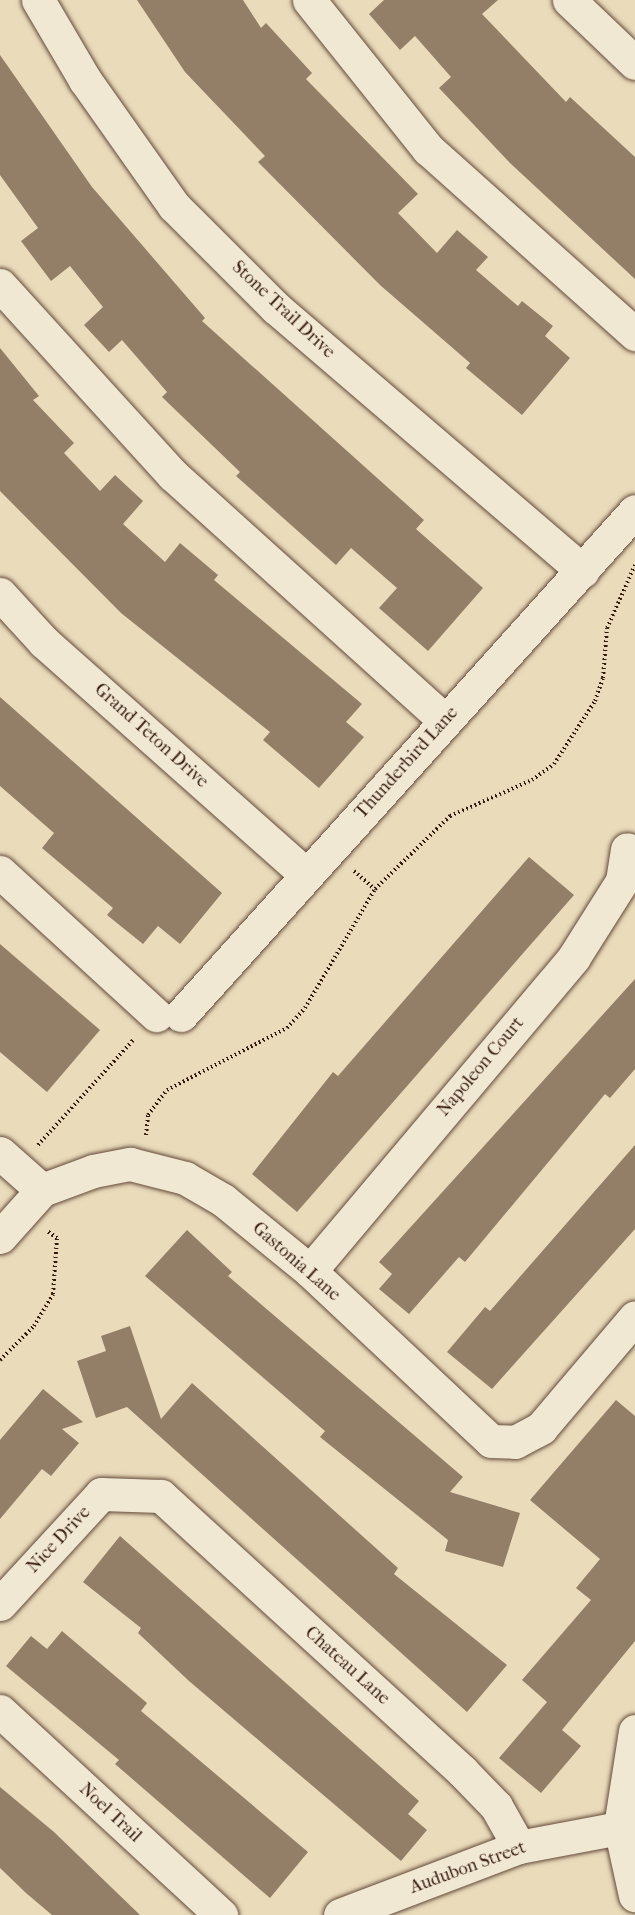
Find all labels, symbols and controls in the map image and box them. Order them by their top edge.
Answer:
street label: Stone Trail Drive [227,257,339,363]
street label: Grand Teton Drive [90,679,212,793]
street label: Thunderbird Lane [351,702,463,824]
street label: Napoleon Court [433,1013,529,1121]
street label: Gastonia Lane [248,1218,344,1306]
street label: Nice Drive [23,1502,95,1578]
street label: Chateau Lane [300,1622,394,1710]
street label: Noel Trail [74,1779,146,1847]
street label: Audubon Street [407,1837,529,1899]

